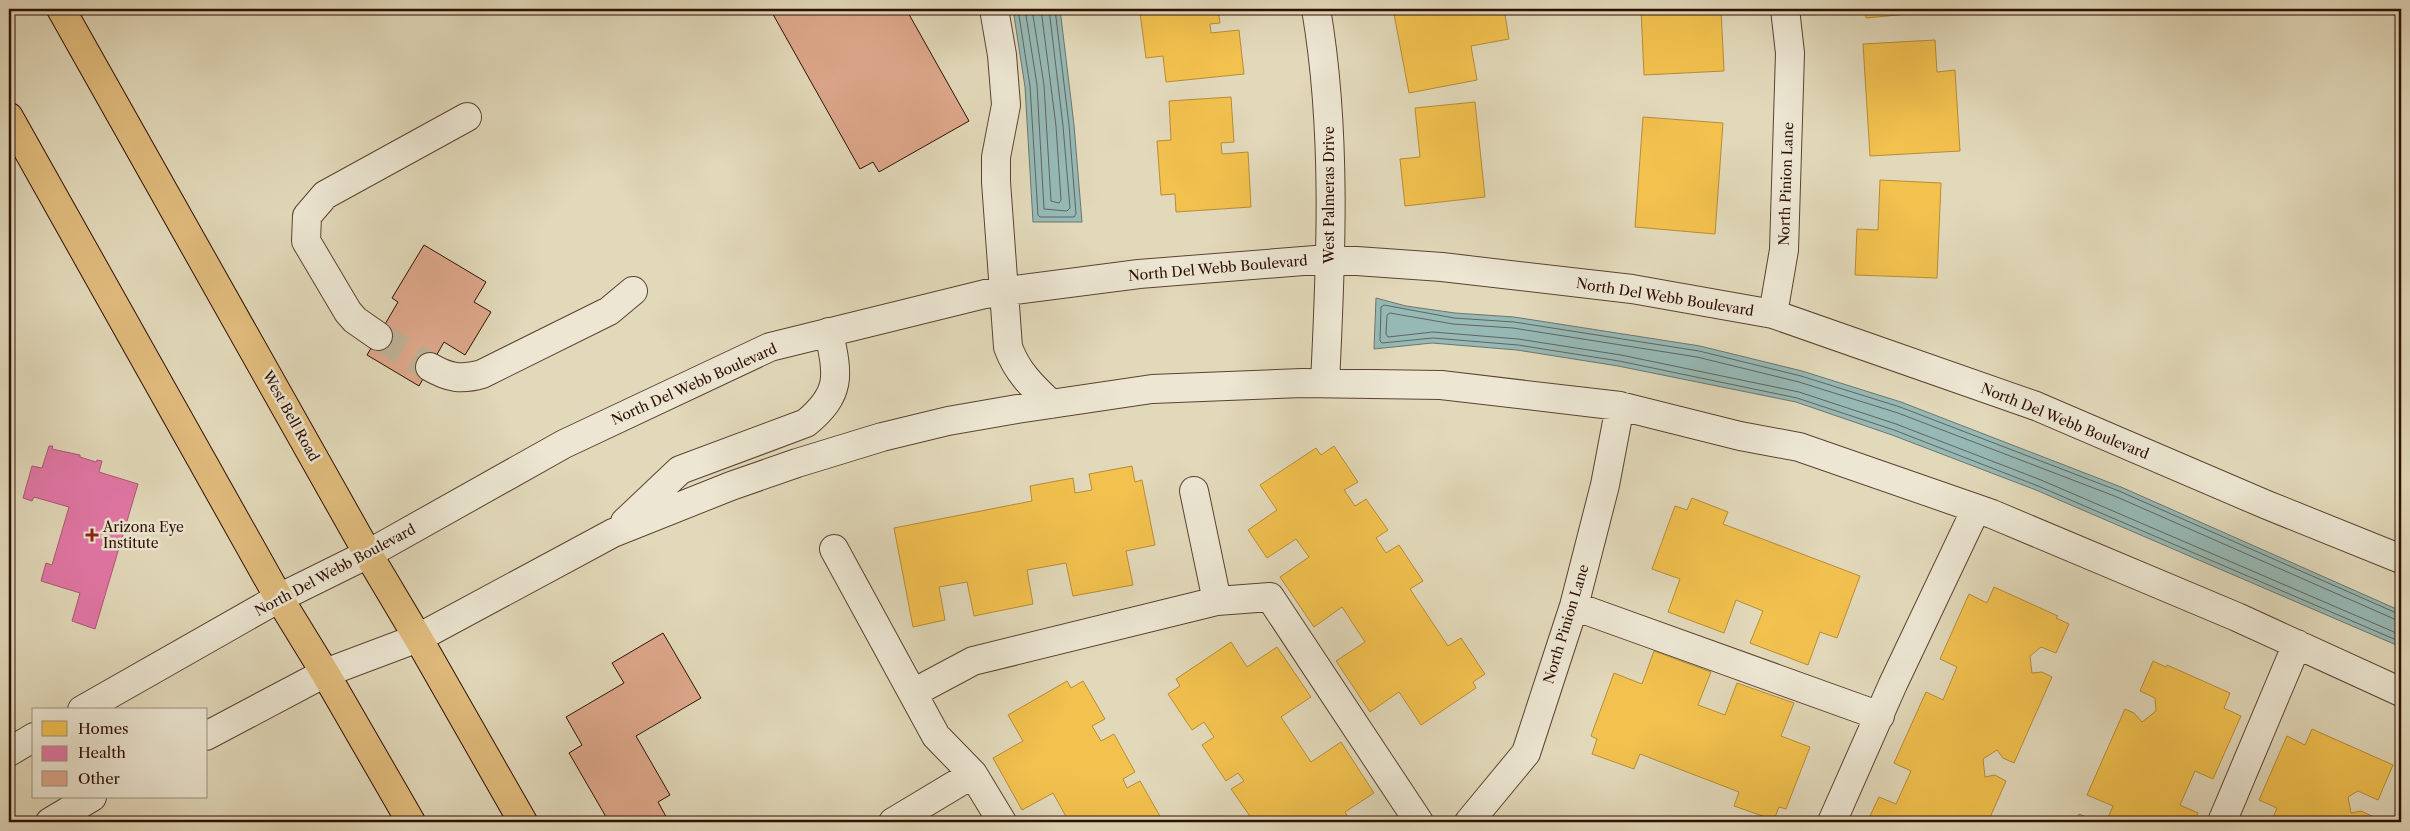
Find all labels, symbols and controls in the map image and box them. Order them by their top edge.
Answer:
street label: North Pinion Lane [1775,122,1797,246]
street label: West Palmeras Drive [1320,126,1338,265]
street label: North Del Webb Boulevard [1128,251,1309,285]
street label: North Del Webb Boulevard [1575,274,1756,320]
street label: North Del Webb Boulevard [608,339,780,429]
street label: West Bell Road [258,367,324,465]
street label: North Del Webb Boulevard [1978,379,2152,463]
place label: Arizona Eye Institute [102,518,184,552]
street label: North Del Webb Boulevard [251,520,419,620]
marker: Arizona Eye Institute [85,528,99,542]
street label: North Pinion Lane [1539,562,1593,686]
legend [32,708,208,798]
text: Homes [78,719,129,738]
text: Health [78,743,127,762]
text: Other [78,769,121,788]

